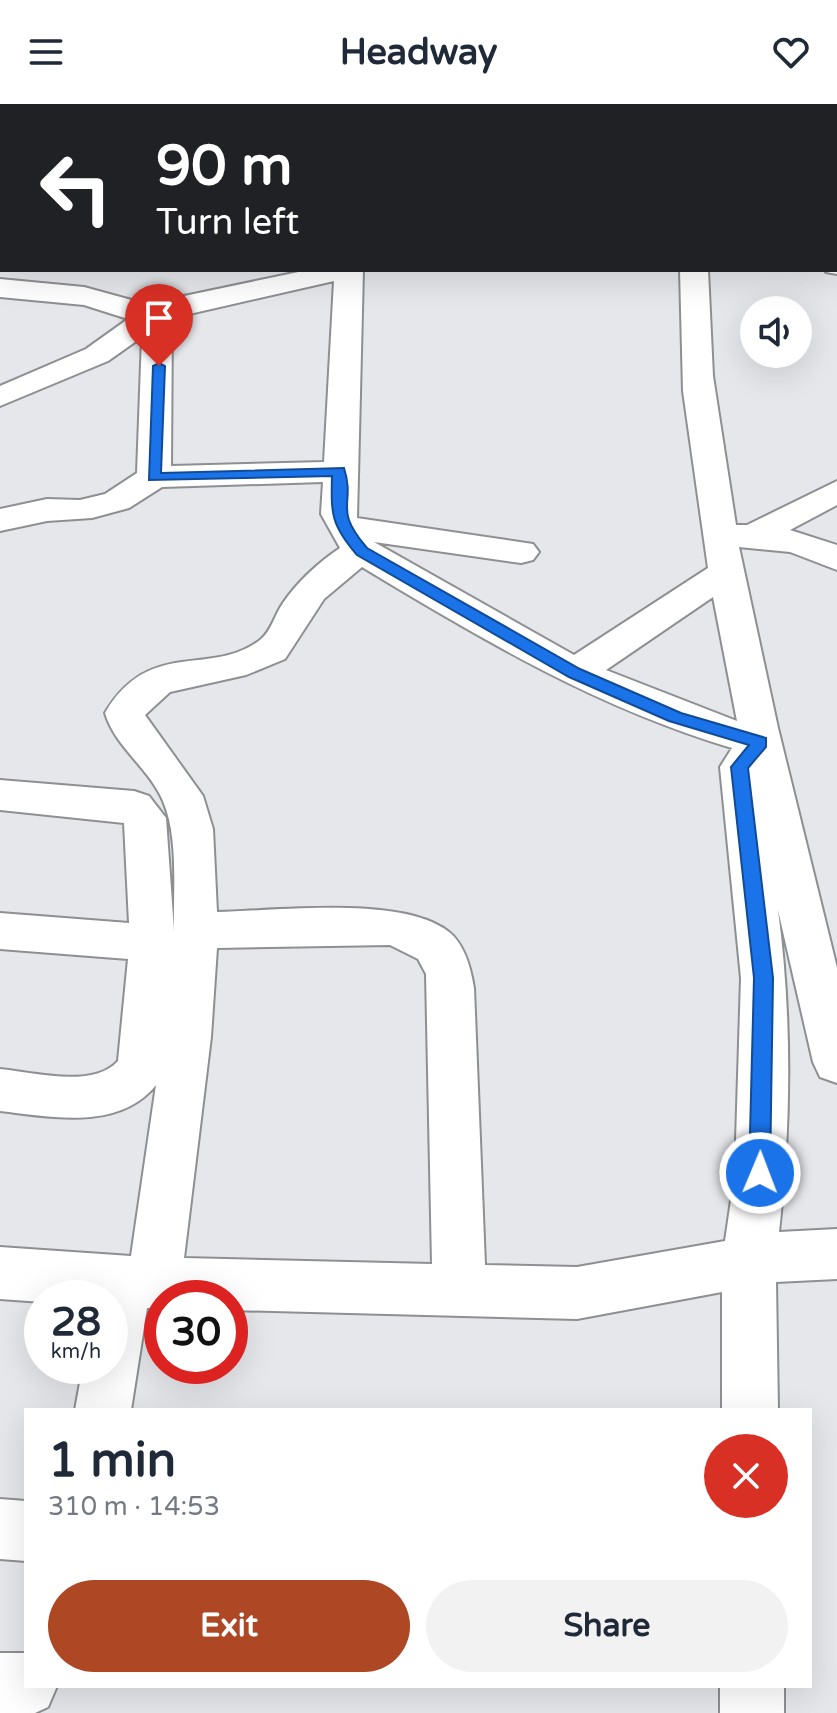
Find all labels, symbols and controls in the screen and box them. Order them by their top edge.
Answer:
icon: menu [24,30,68,74]
icon: heart [769,30,813,74]
text: Headway [340,31,497,74]
text: 90 m [156,133,292,200]
icon: left [24,136,128,240]
text: Turn left [156,201,299,244]
pin [125,284,193,366]
icon: arrive [137,296,181,340]
map controls [740,296,812,368]
button: sound [740,296,812,368]
position arrow [718,1131,802,1215]
speed limit sign: 30 [144,1280,248,1384]
text: 28 [51,1298,101,1346]
text: km/h [51,1340,101,1364]
text: 1 min [48,1432,176,1490]
button: close [704,1434,788,1518]
text: 310 m · 14:53 [48,1491,220,1522]
button: Exit [48,1580,410,1672]
button: Share [426,1580,788,1672]

